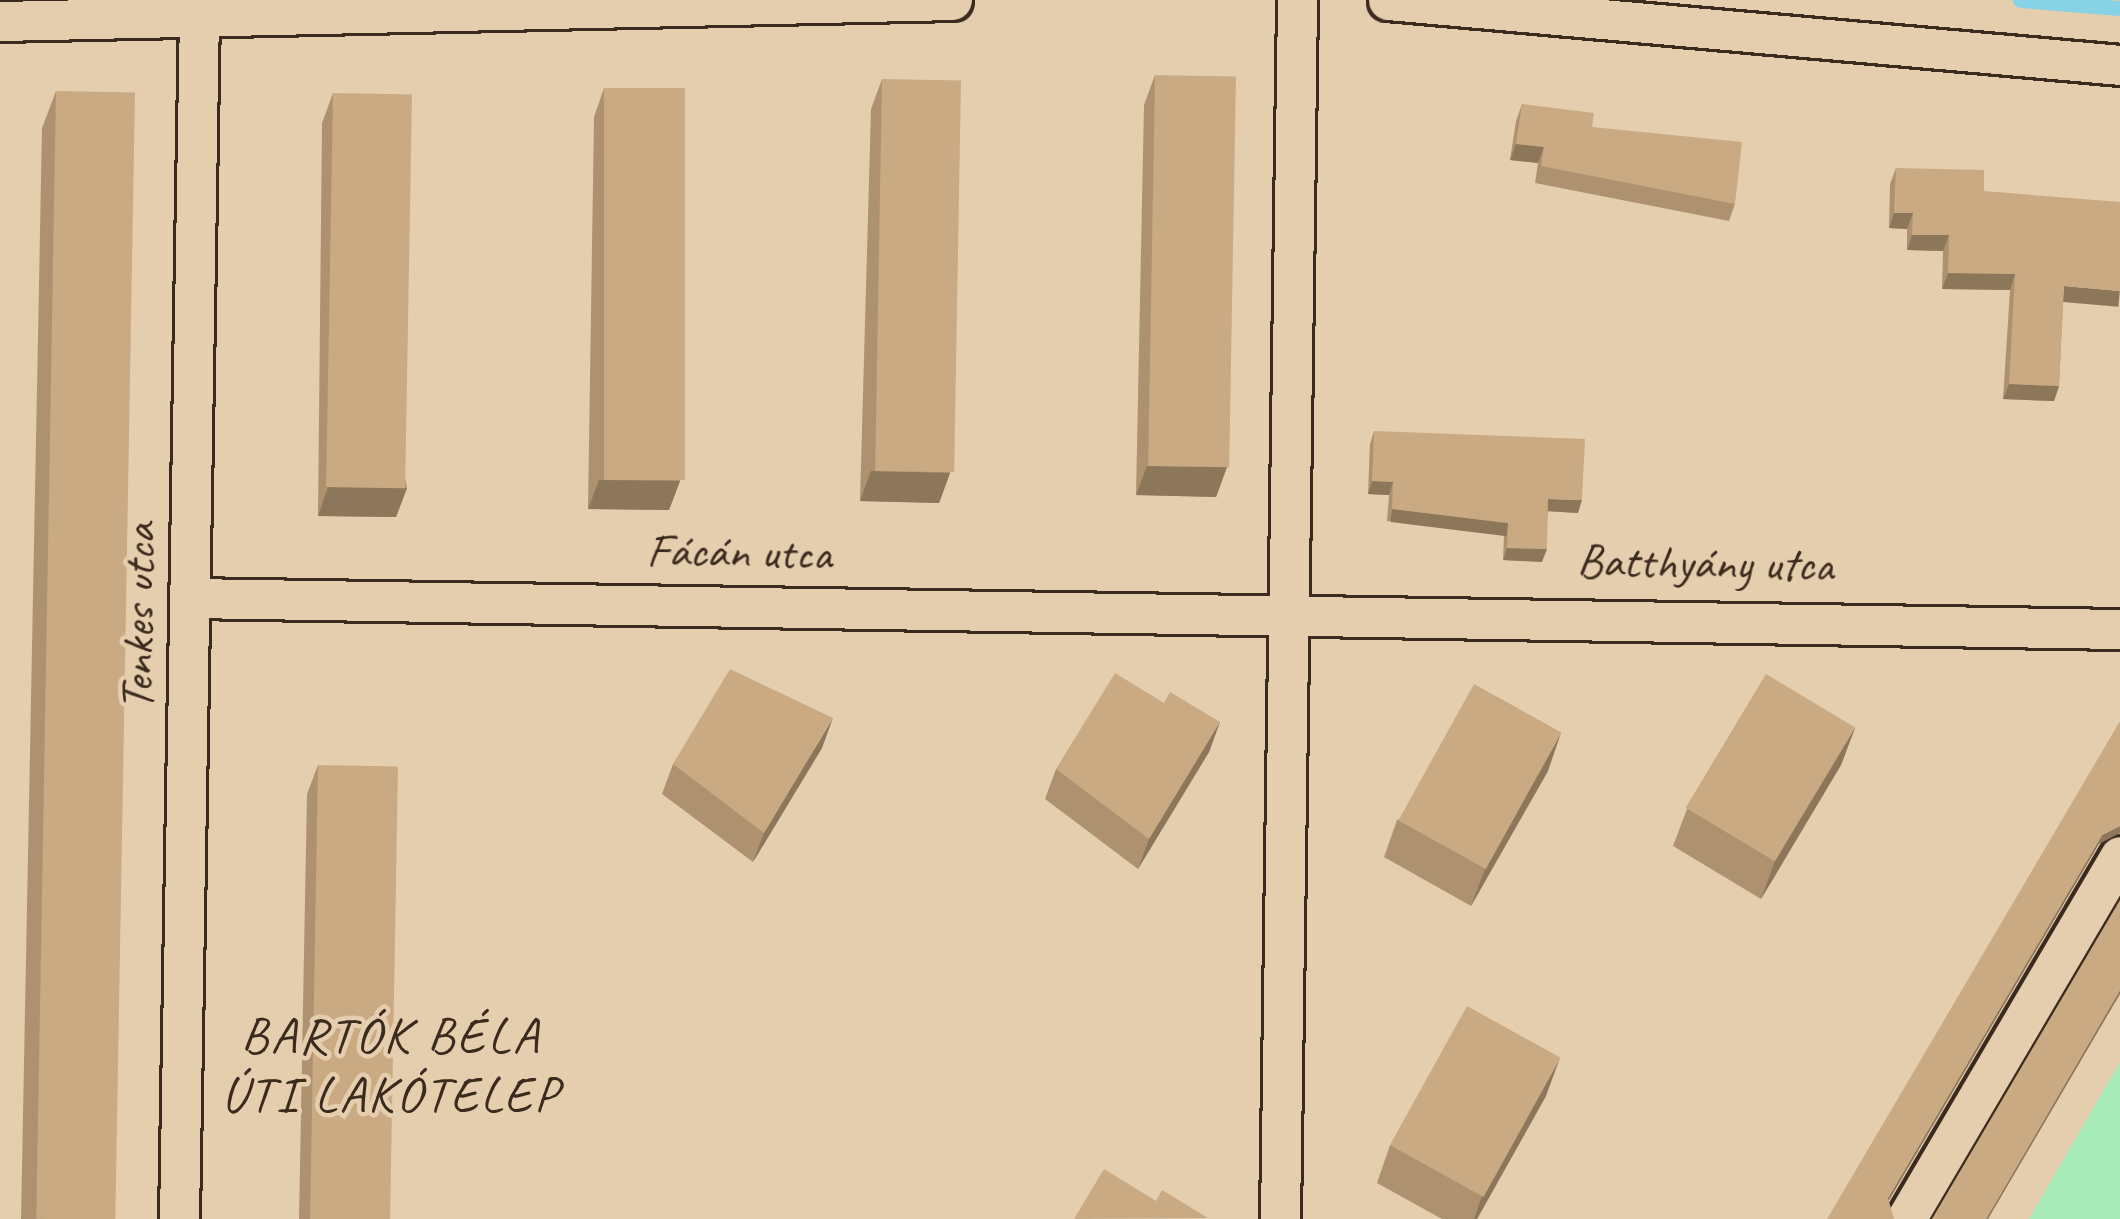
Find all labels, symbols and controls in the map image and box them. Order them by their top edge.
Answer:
street label: Fácán utca [647,522,831,582]
street label: Tenkes utca [108,524,168,710]
street label: Batthyány utca [1576,532,1834,594]
district label: BARTÓK BÉLA ÚTI LAKÓTELEP [221,1005,561,1125]

